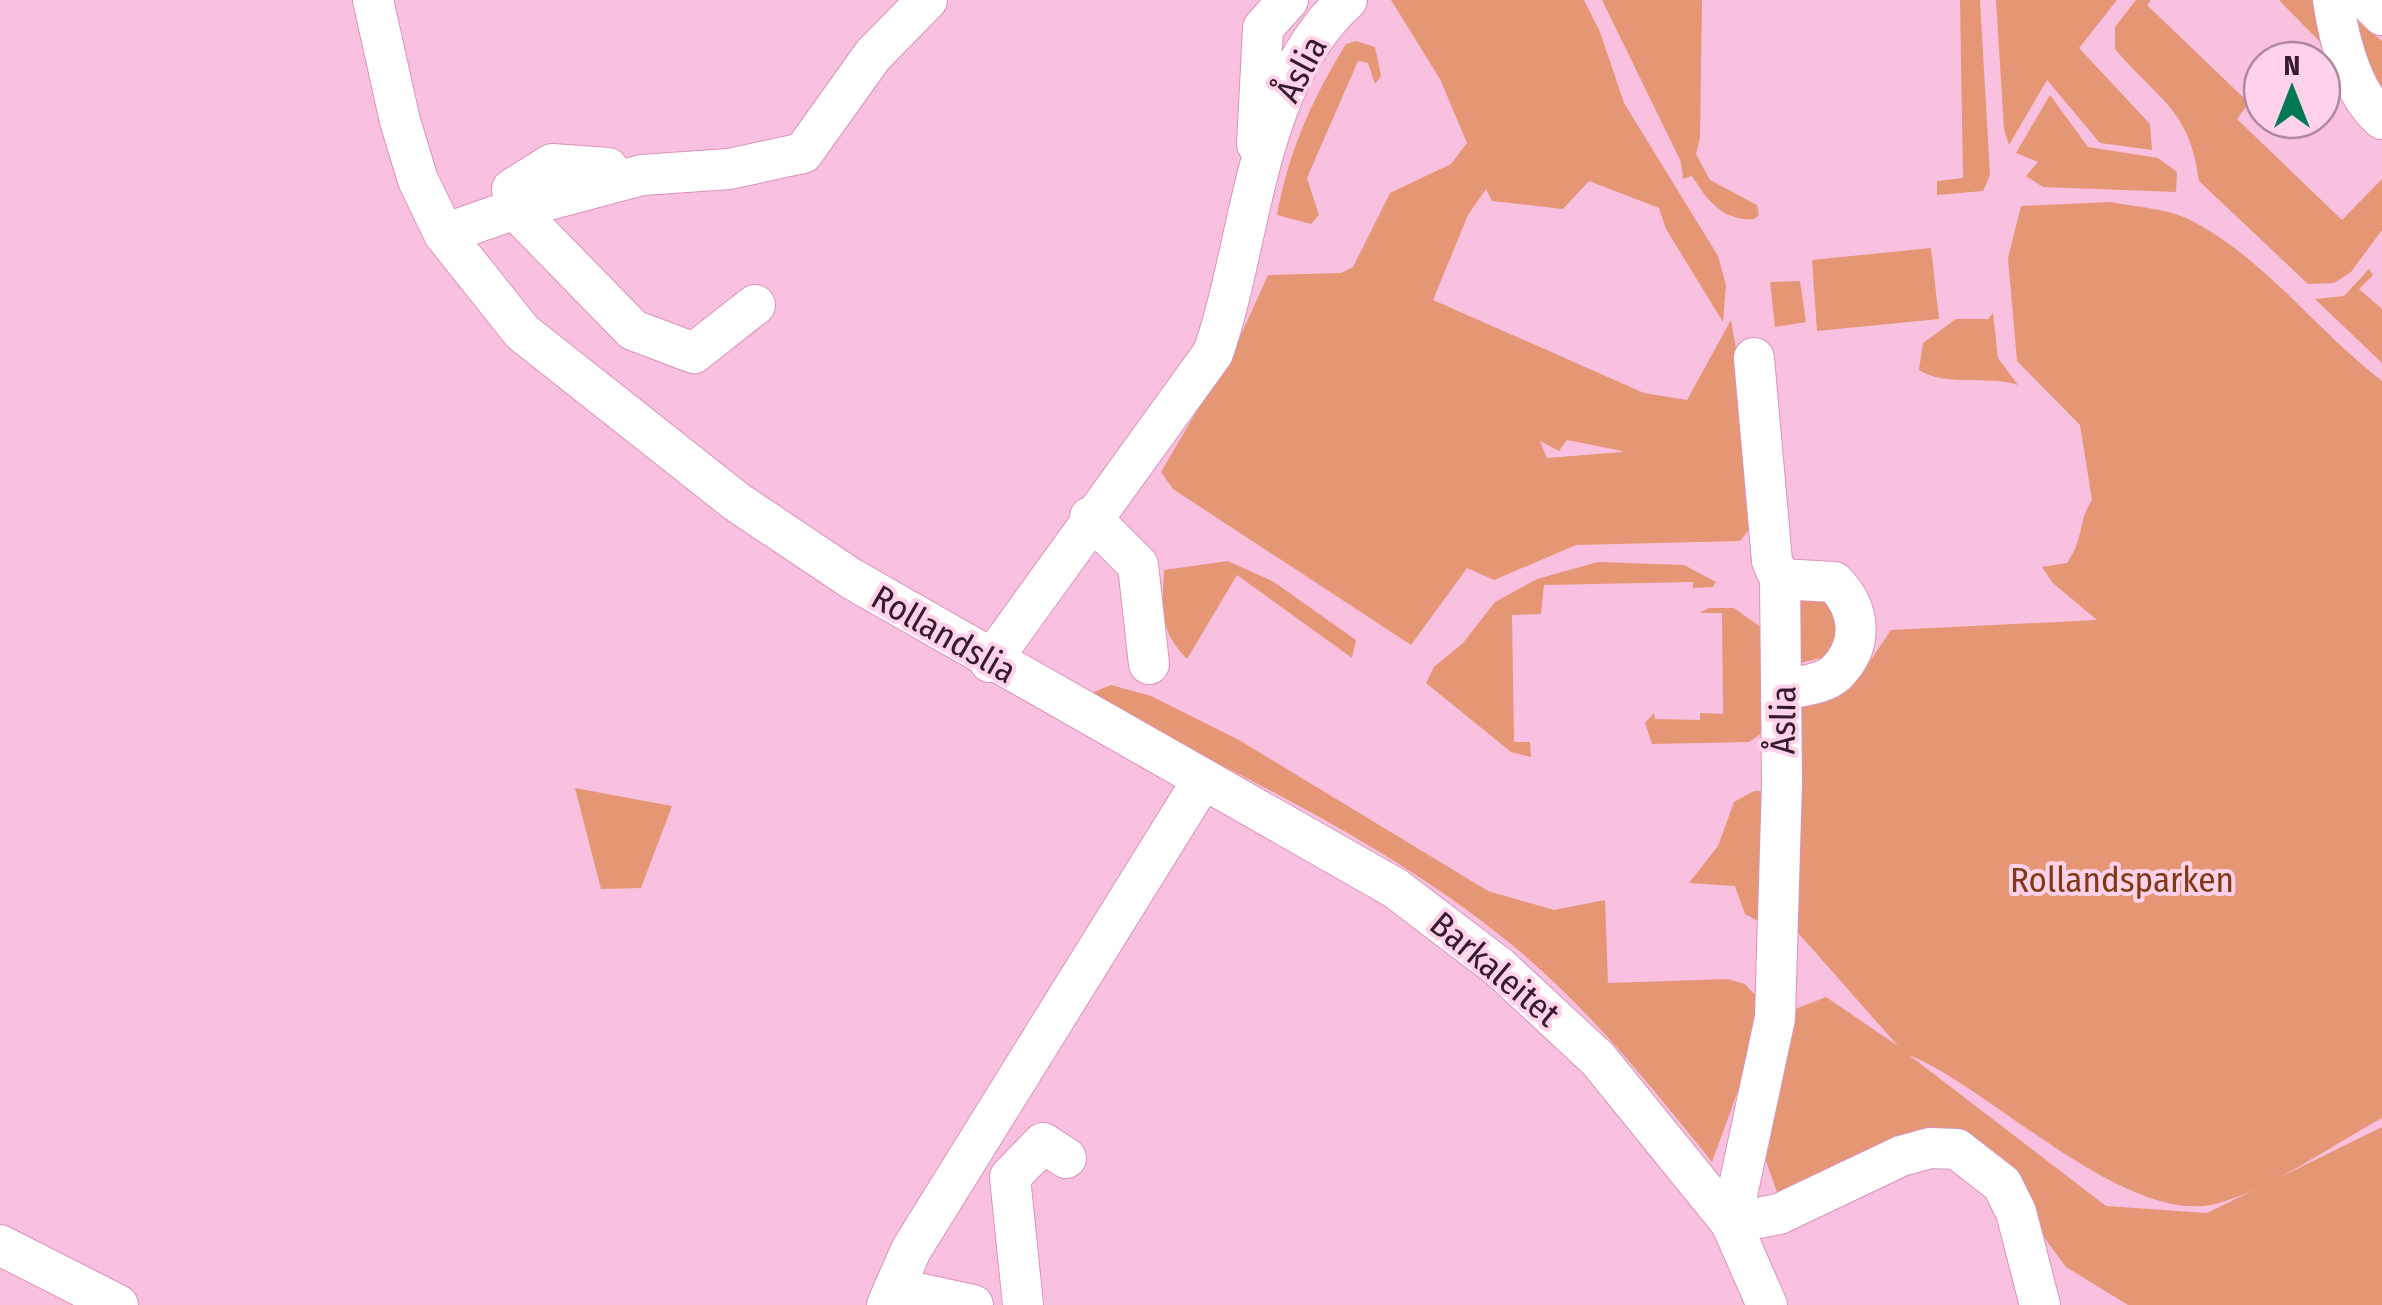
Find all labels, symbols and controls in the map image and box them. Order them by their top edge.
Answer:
street label: Åslia [1265,28,1336,109]
north arrow [2242,40,2342,140]
text: N [2284,49,2300,82]
street label: Rollandslia [864,576,1024,692]
street label: Åslia [1760,685,1805,755]
park label: Rollandsparken [2010,859,2234,901]
street label: Barkaleitet [1422,903,1569,1036]

